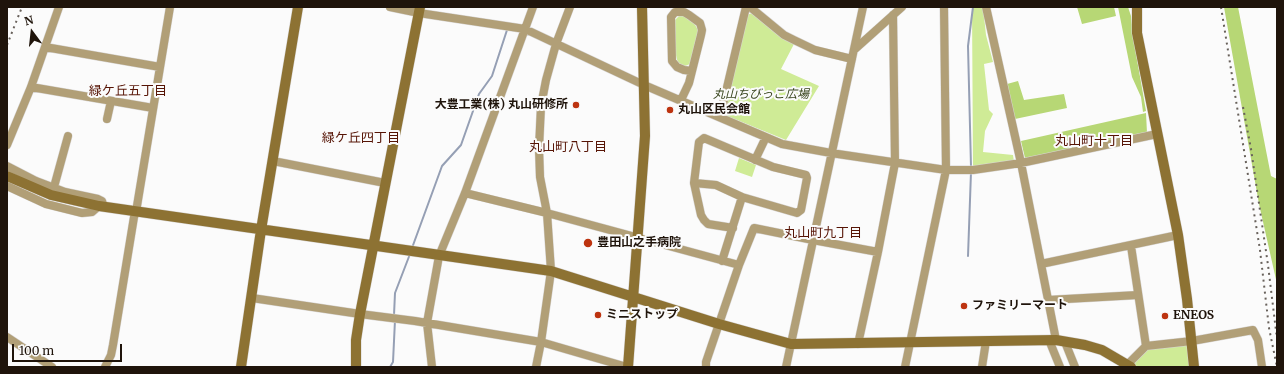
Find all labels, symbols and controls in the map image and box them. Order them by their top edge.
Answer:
north arrow [12,12,52,52]
text: N [23,13,35,28]
district label: 緑ケ丘五丁目 [89,83,167,99]
park label: 丸山ちびっこ広場 [713,88,809,102]
place label: 大豊工業(株) 丸山研修所 [435,98,568,112]
marker: 大豊工業(株) 丸山研修所 [571,100,581,110]
place label: 丸山区民会館 [678,103,750,117]
marker: 丸山区民会館 [665,105,675,115]
district label: 緑ケ丘四丁目 [322,130,400,146]
district label: 丸山町十丁目 [1055,133,1133,149]
district label: 丸山町八丁目 [529,139,607,155]
district label: 丸山町九丁目 [784,225,862,241]
place label: 豊田山之手病院 [597,236,681,250]
marker: 豊田山之手病院 [582,237,594,249]
place label: ファミリーマート [972,299,1068,313]
marker: ファミリーマート [959,301,969,311]
place label: ミニストップ [606,308,678,322]
place label: ENEOS [1173,309,1214,323]
marker: ミニストップ [593,310,603,320]
marker: ENEOS [1160,311,1170,321]
scale bar [14,336,124,362]
text: 100 m [19,343,54,358]

